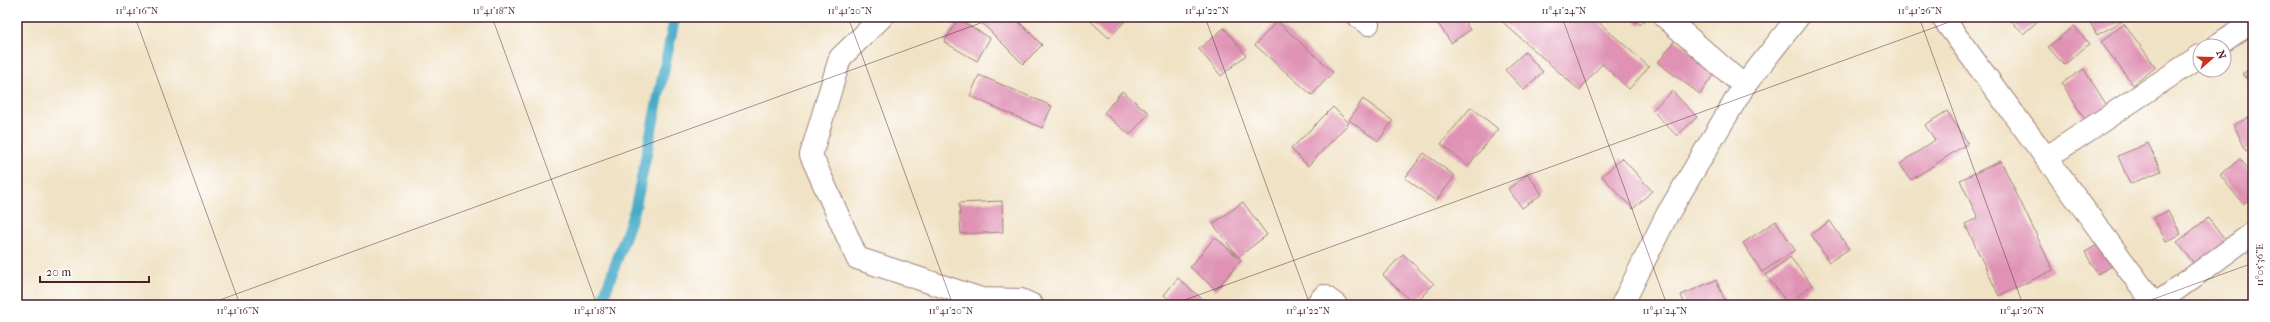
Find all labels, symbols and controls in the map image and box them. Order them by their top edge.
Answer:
text: 11°41'16"N [116,5,159,17]
text: 11°41'18"N [473,5,516,17]
text: 11°41'20"N [828,5,873,17]
text: 11°41'22"N [1185,5,1229,17]
text: 11°41'24"N [1542,5,1587,17]
text: 11°41'26"N [1898,5,1943,17]
north arrow [2192,38,2232,78]
text: N [2213,49,2229,62]
text: 11°05'36"E [2254,244,2266,286]
scale bar [40,258,149,284]
text: 20 m [46,265,71,279]
text: 11°41'16"N [217,305,260,317]
text: 11°41'18"N [574,305,617,317]
text: 11°41'20"N [929,305,974,317]
text: 11°41'22"N [1286,305,1330,317]
text: 11°41'24"N [1643,305,1688,317]
text: 11°41'26"N [2000,305,2045,317]

